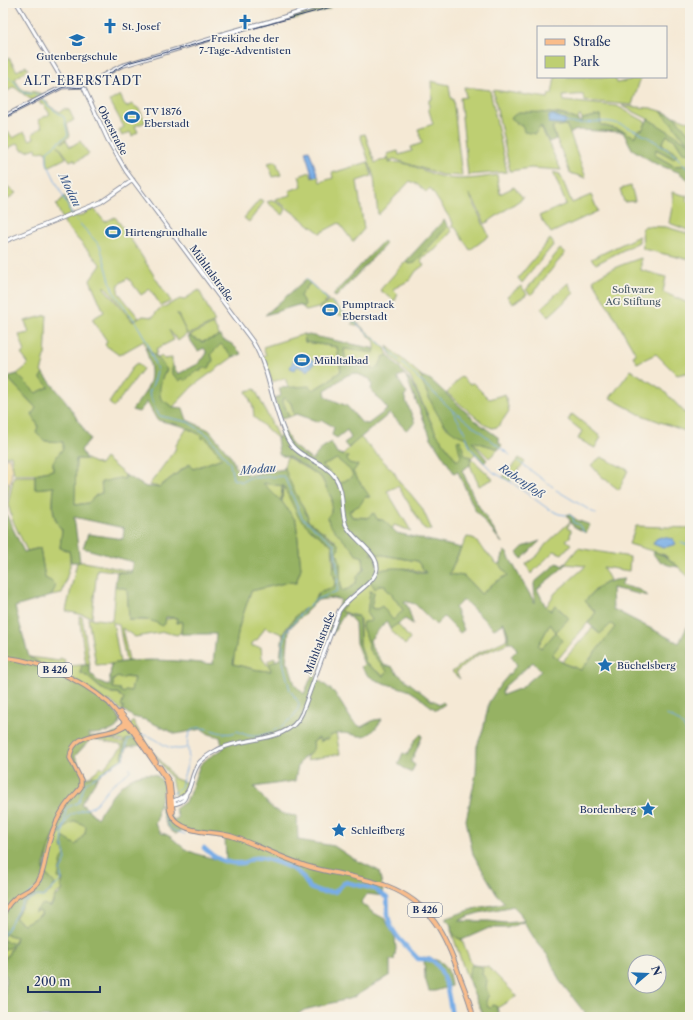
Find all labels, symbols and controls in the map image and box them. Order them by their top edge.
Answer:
church icon: Freikirche der 7-Tage-Adventisten [236,13,254,31]
church icon: St. Josef [101,17,119,35]
place label: St. Josef [122,20,161,33]
legend [537,26,667,78]
school or university icon: Gutenbergschule [68,31,86,49]
place label: Freikirche der 7-Tage-Adventisten [199,32,292,57]
text: Straße [573,34,611,49]
place label: Gutenbergschule [36,50,118,63]
text: Park [573,54,600,69]
district label: ALT-EBERSTADT [23,73,142,88]
street label: Oberstraße [95,103,131,158]
place label: TV 1876 Eberstadt [144,105,190,130]
sports icon: TV 1876 Eberstadt [123,108,141,126]
water label: Modau [55,169,84,210]
sports icon: Hirtengrundhalle [104,223,122,241]
place label: Hirtengrundhalle [125,226,208,239]
street label: Mühltalstraße [187,242,237,304]
park label: Software AG Stiftung [605,283,661,308]
place label: Pumptrack Eberstadt [342,298,395,323]
sports icon: Pumptrack Eberstadt [321,301,339,319]
sports icon: Mühltalbad [293,351,311,369]
place label: Mühltalbad [314,354,368,367]
water label: Modau [238,460,277,478]
water label: Rabenfloß [496,460,547,501]
street label: Mühltalstraße [301,609,338,677]
place icon: Büchelsberg [596,656,614,674]
place label: Büchelsberg [617,659,676,672]
road number: B 426 [38,663,72,677]
place icon: Bordenberg [639,800,657,818]
place label: Bordenberg [580,803,637,816]
place icon: Schleifberg [330,821,348,839]
place label: Schleifberg [351,824,405,837]
road number: B 426 [408,903,442,917]
north arrow [627,954,667,994]
text: N [648,964,665,978]
scale bar [28,968,100,994]
text: 200 m [34,974,71,989]

